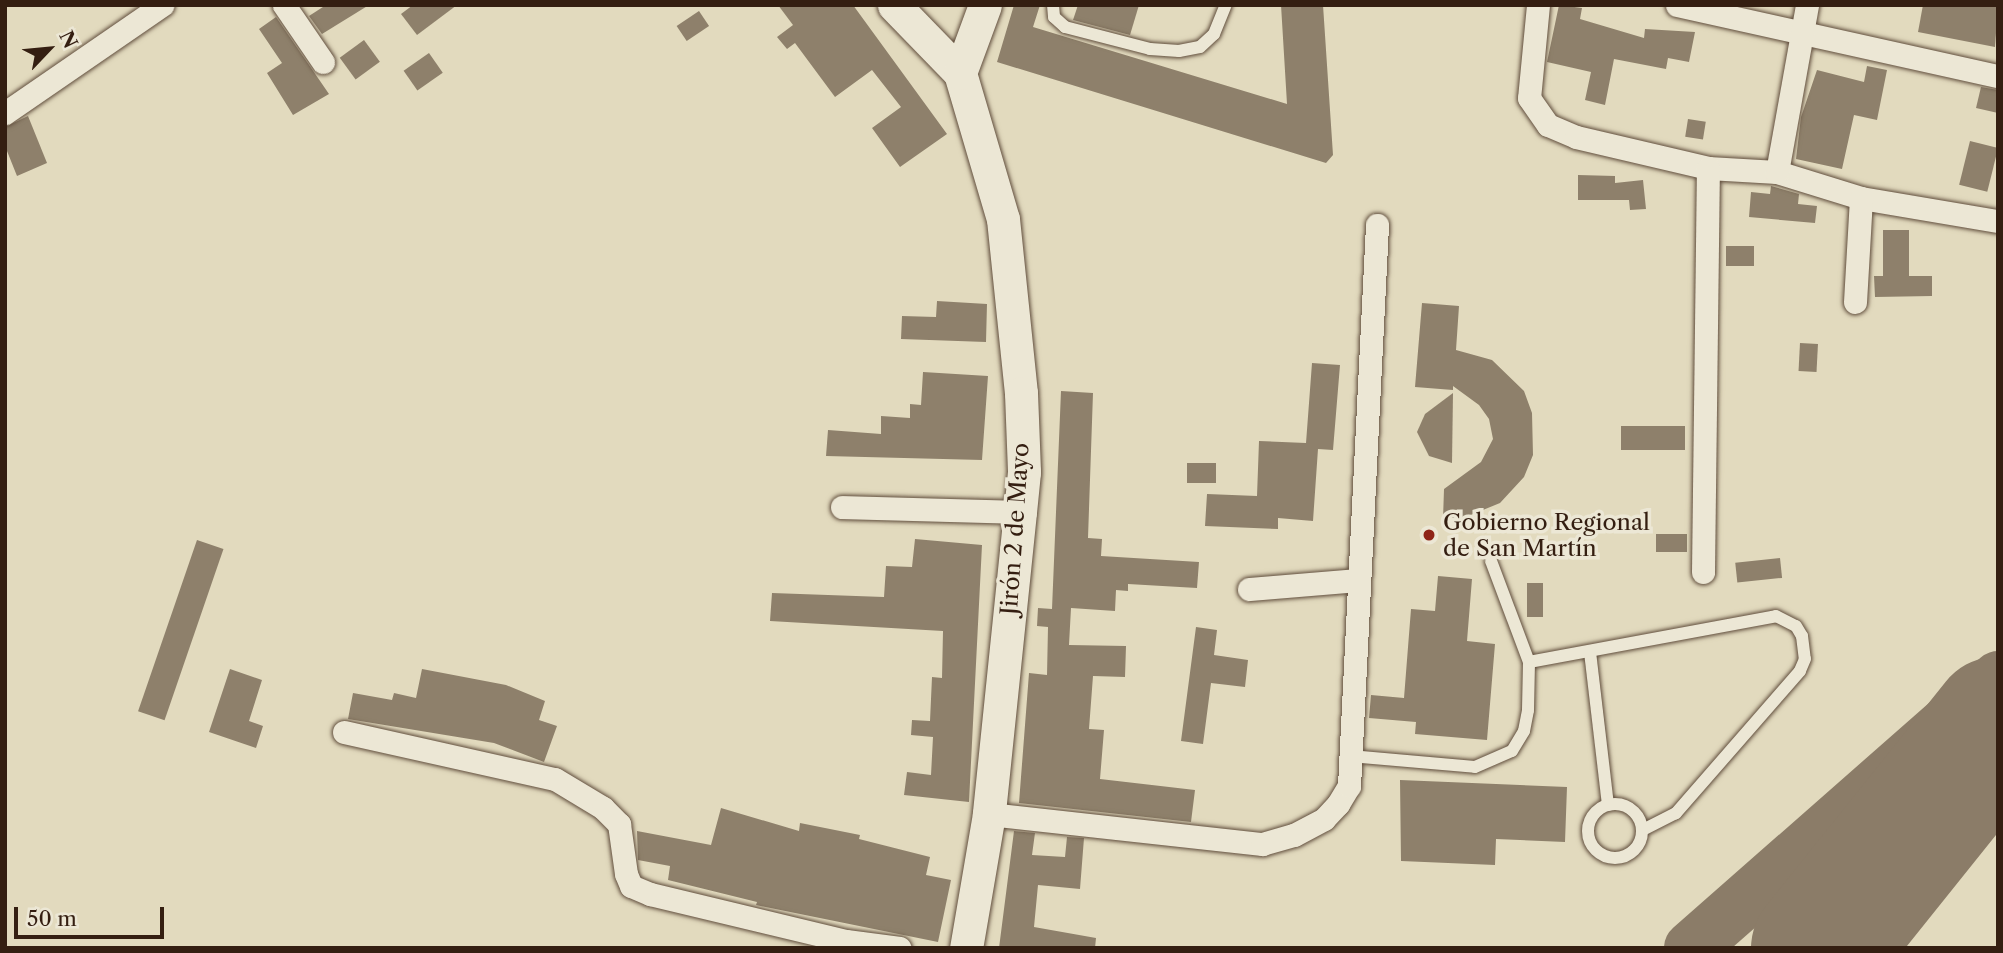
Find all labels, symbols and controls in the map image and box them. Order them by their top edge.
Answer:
north arrow [14,14,84,84]
text: N [54,27,82,52]
street label: Jirón 2 de Mayo [995,442,1035,616]
place label: Gobierno Regional de San Martín [1443,508,1650,562]
marker: Gobierno Regional de San Martín [1421,527,1437,543]
scale bar [18,894,168,938]
text: 50 m [27,906,77,931]

